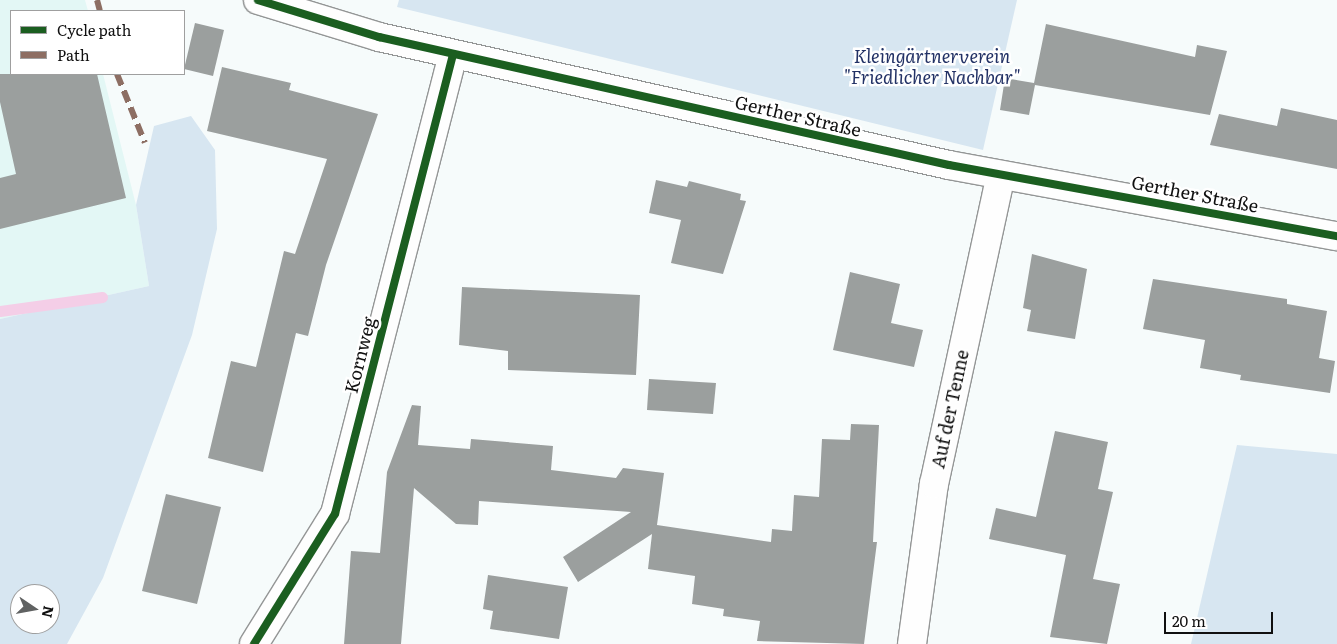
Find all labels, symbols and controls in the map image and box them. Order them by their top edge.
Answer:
legend [10,10,185,75]
text: Cycle path [57,18,131,41]
text: Path [57,43,90,66]
park label: Kleingärtnerverein "Friedlicher Nachbar" [844,46,1020,88]
street label: Gerther Straße [733,91,863,141]
street label: Gerther Straße [1130,171,1260,217]
street label: Kornweg [340,315,380,395]
street label: Auf der Tenne [927,348,973,470]
north arrow [10,584,60,634]
scale bar [1167,602,1276,634]
text: N [38,604,60,620]
text: 20 m [1172,609,1206,632]

